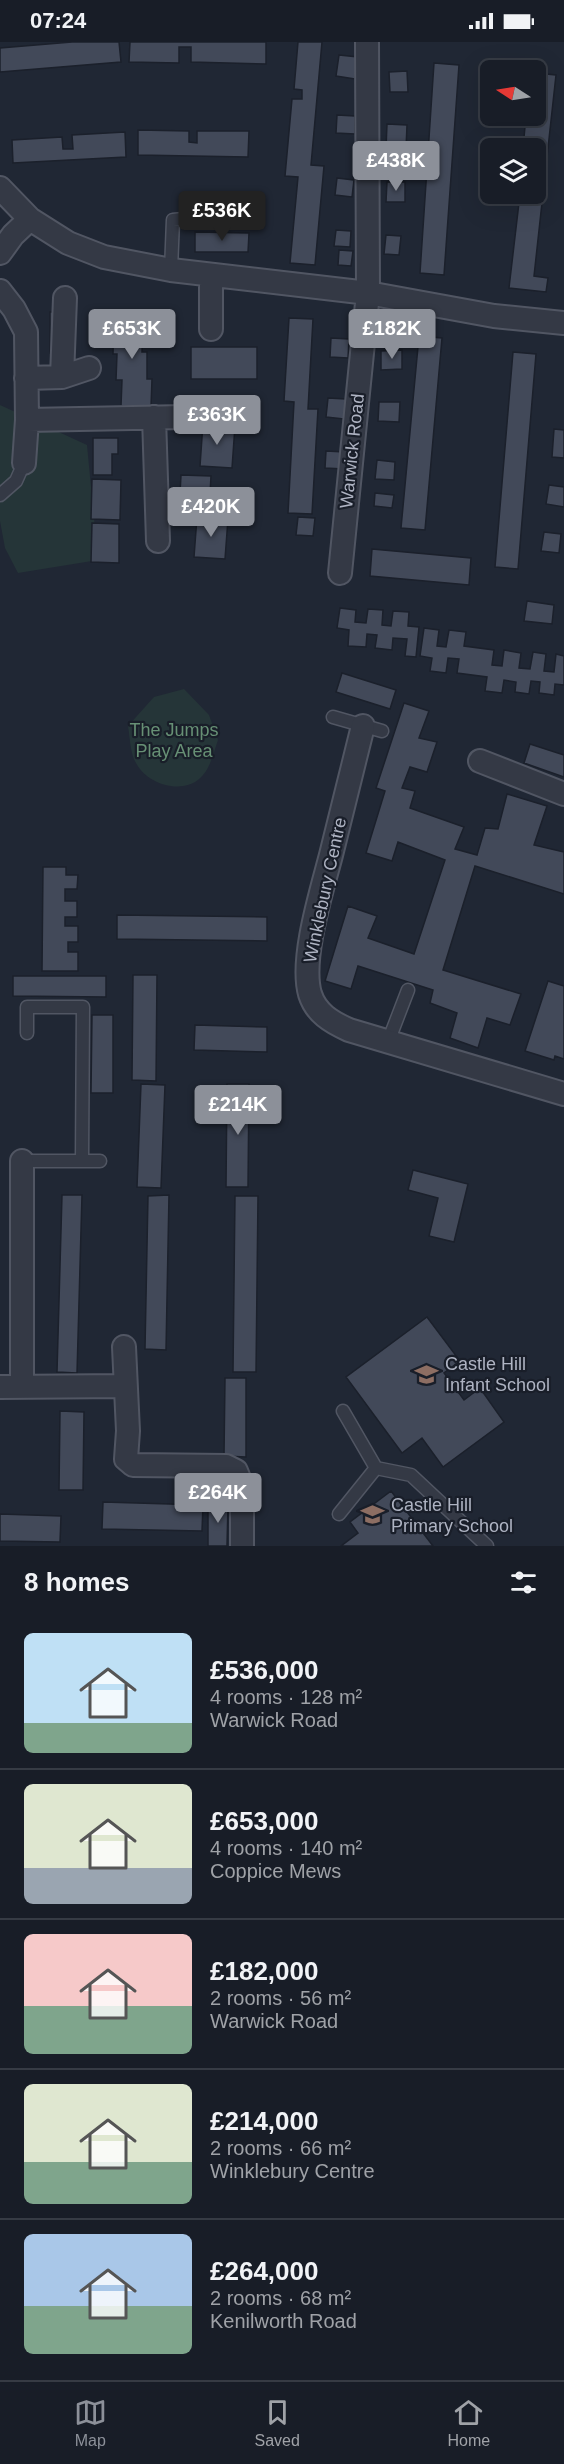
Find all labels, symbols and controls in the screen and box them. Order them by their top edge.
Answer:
text: 07:24 [30,8,86,33]
north arrow [480,60,546,126]
map controls [480,60,546,204]
button: layers [480,138,546,204]
pin: £438K [354,141,438,192]
text: £438K [367,149,425,171]
pin: £536K [180,191,264,242]
text: £536K [193,199,251,221]
pin: £653K [90,309,174,360]
pin: £182K [350,309,434,360]
text: £653K [103,317,161,339]
text: £182K [363,317,421,339]
street label: Warwick Road [336,393,368,509]
pin: £363K [175,395,259,446]
text: £363K [188,403,246,425]
pin: £420K [169,487,253,538]
text: £420K [182,495,240,517]
park label: The Jumps Play Area [129,720,219,761]
street label: Winklebury Centre [300,816,350,964]
pin: £214K [196,1085,280,1136]
text: £214K [209,1093,267,1115]
place label: Castle Hill Infant School [445,1354,550,1395]
school or university icon: Castle Hill Infant School [414,1361,440,1387]
pin: £264K [176,1473,260,1524]
text: £264K [189,1481,247,1503]
place label: Castle Hill Primary School [391,1495,513,1536]
school or university icon: Castle Hill Primary School [360,1502,386,1528]
icon: filters [507,1566,540,1599]
text: 8 homes [24,1567,130,1597]
text: £536,000 [210,1655,318,1685]
icon: home [72,1657,144,1729]
text: 4 rooms · 128 m² [210,1686,362,1708]
text: Warwick Road [210,1709,338,1731]
text: £653,000 [210,1806,318,1836]
icon: home [72,1808,144,1880]
text: 4 rooms · 140 m² [210,1837,362,1859]
text: Coppice Mews [210,1860,341,1882]
text: £182,000 [210,1956,318,1986]
icon: home [72,1958,144,2030]
text: 2 rooms · 56 m² [210,1987,351,2009]
text: Warwick Road [210,2010,338,2032]
text: £214,000 [210,2106,318,2136]
icon: home [72,2108,144,2180]
text: 2 rooms · 66 m² [210,2137,351,2159]
text: Winklebury Centre [210,2160,375,2182]
text: £264,000 [210,2256,318,2286]
icon: home [72,2258,144,2330]
text: 2 rooms · 68 m² [210,2287,351,2309]
text: Kenilworth Road [210,2310,357,2332]
tab: Map [74,2396,107,2450]
tab: Saved [254,2396,300,2450]
tab: Home [447,2396,490,2450]

